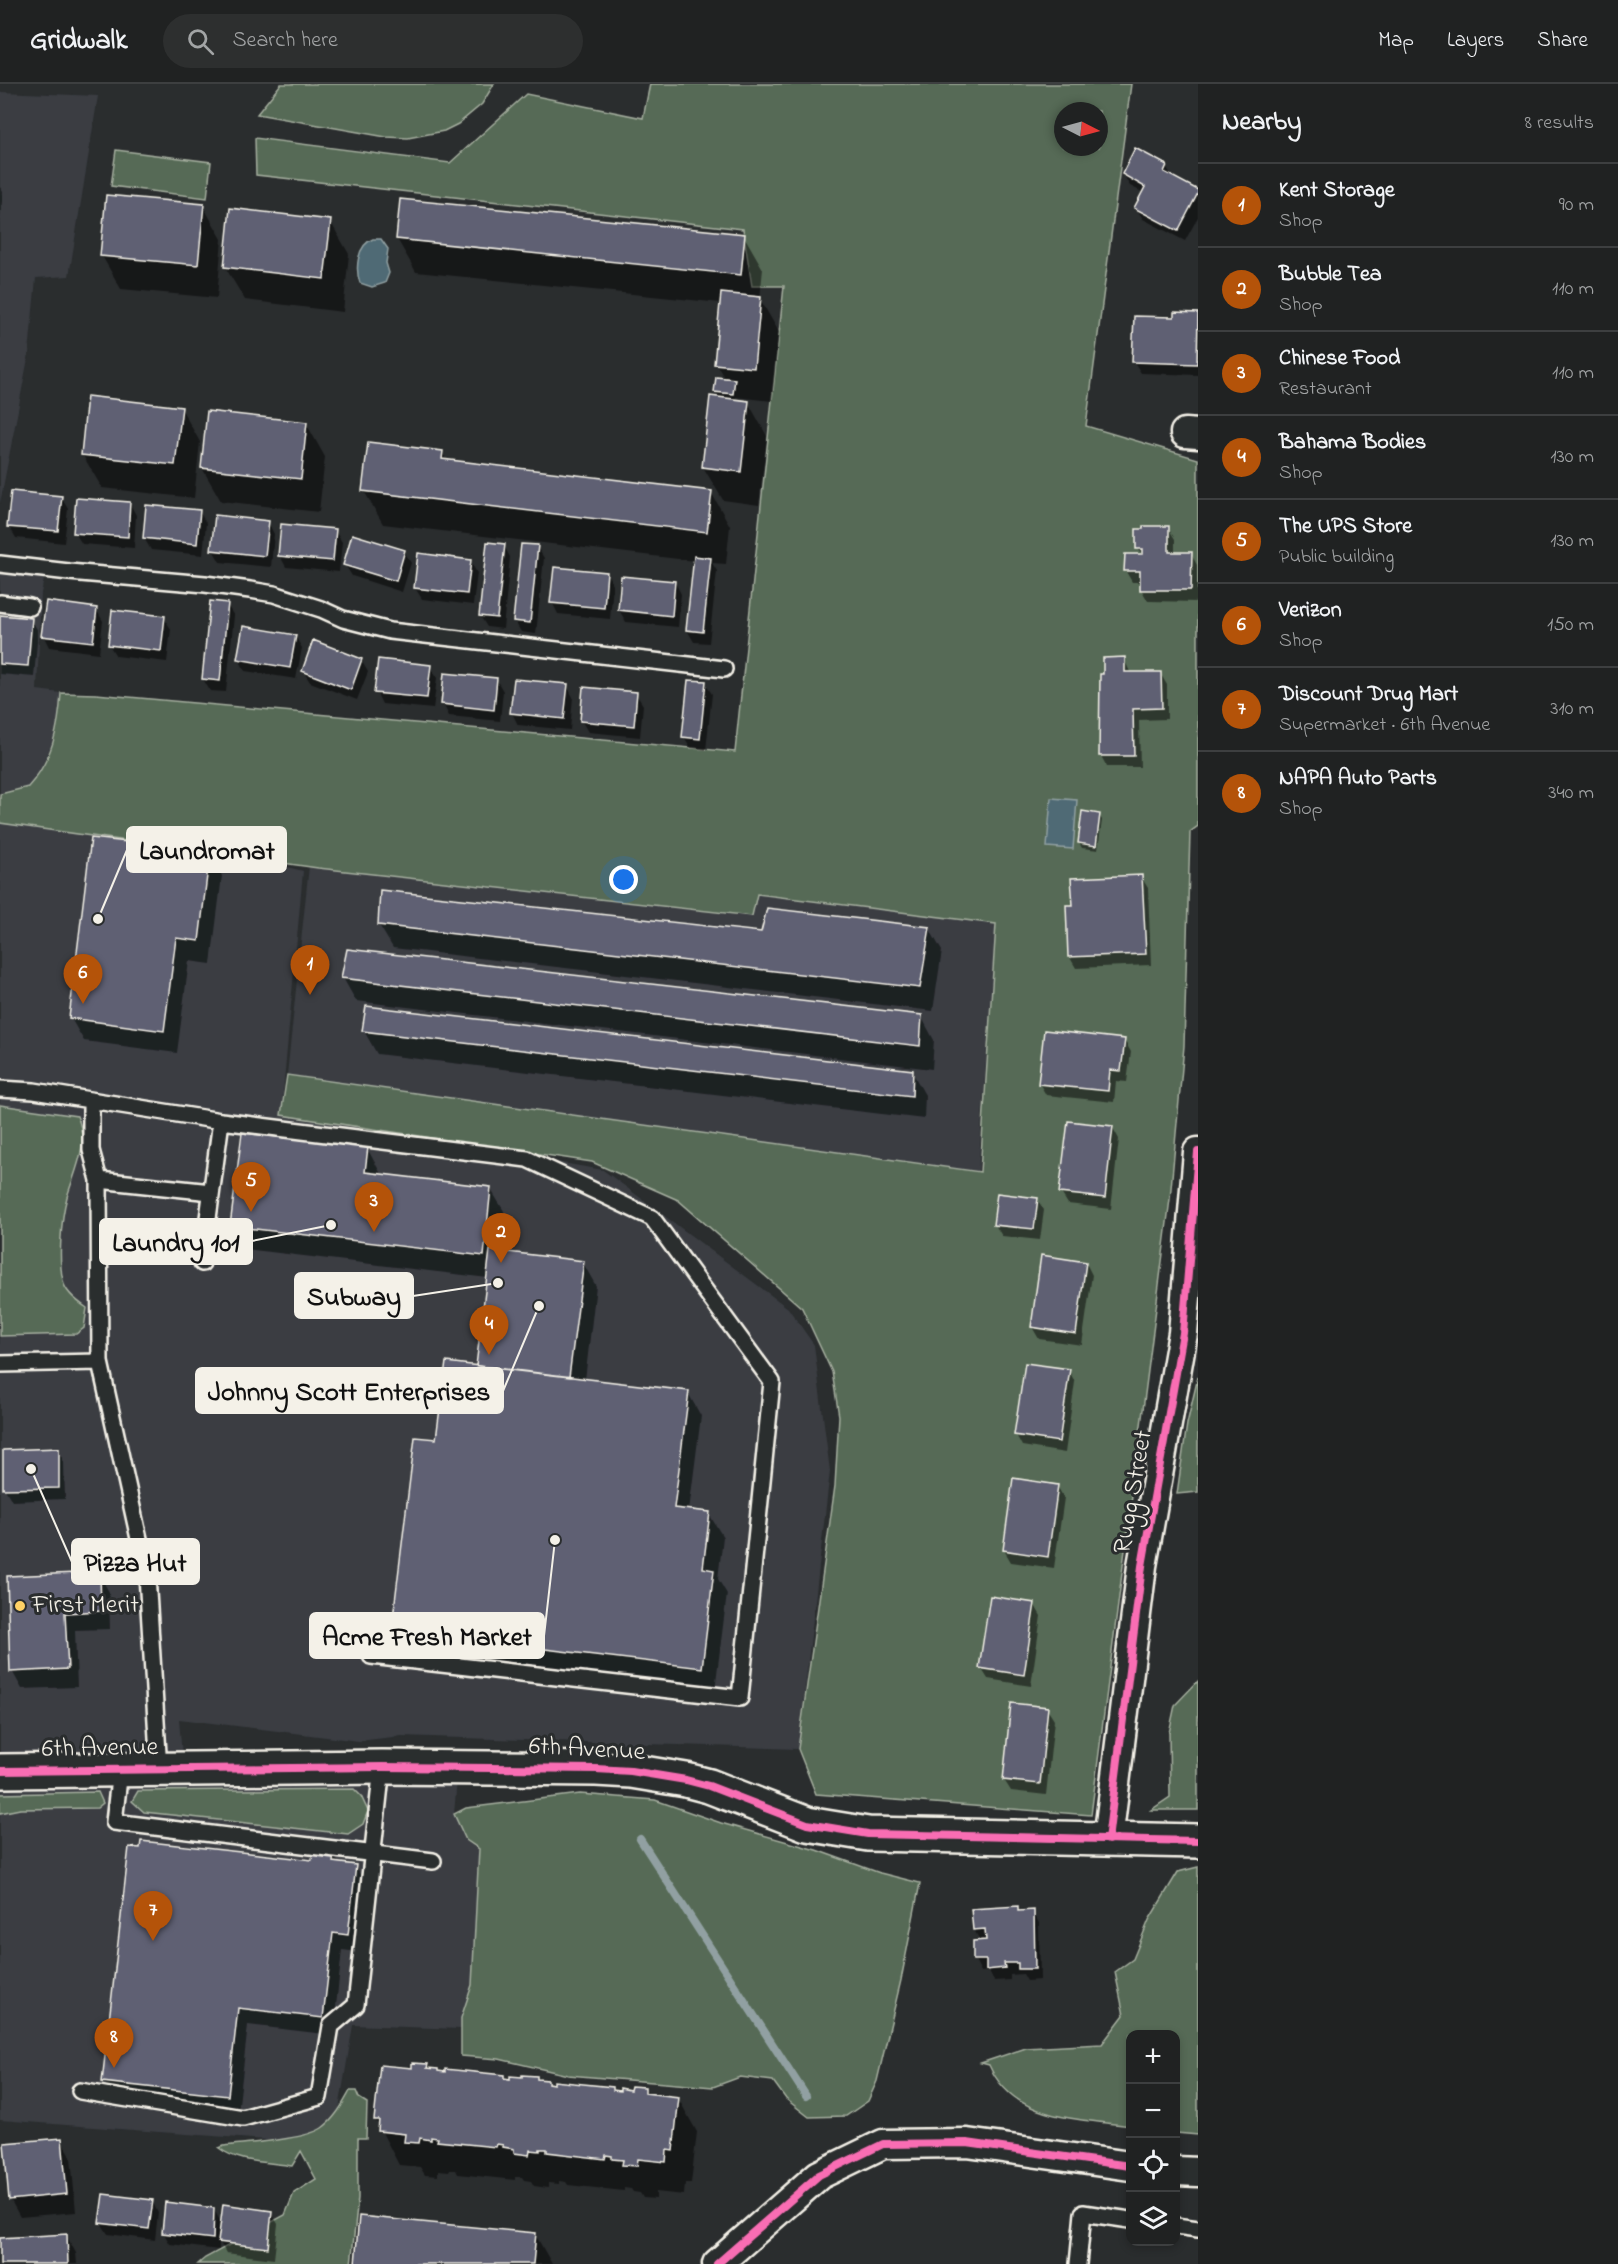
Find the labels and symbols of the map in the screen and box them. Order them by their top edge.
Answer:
north arrow [1054,102,1108,156]
callout: Laundromat [127,827,286,872]
text: Laundromat [139,833,276,872]
your location [609,865,638,894]
pin: 1 [290,946,330,995]
pin: 6 [64,954,103,1004]
pin: 5 [232,1162,270,1212]
pin: 3 [354,1182,394,1232]
pin: 2 [482,1214,520,1263]
callout: Laundry 101 [100,1219,252,1264]
text: Laundry 101 [112,1225,240,1264]
callout: Subway [295,1273,413,1318]
text: Subway [307,1279,401,1318]
pin: 4 [470,1306,508,1355]
callout: Johnny Scott Enterprises [196,1368,503,1413]
text: Johnny Scott Enterprises [208,1374,490,1413]
street label: Rugg Street [1104,1427,1164,1557]
callout: Pizza Hut [72,1539,199,1584]
text: Pizza Hut [84,1545,187,1584]
place label: First Merit [31,1587,139,1625]
marker: First Merit [13,1599,27,1613]
callout: Acme Fresh Market [310,1613,544,1658]
text: Acme Fresh Market [322,1619,533,1658]
street label: 6th Avenue [528,1728,647,1772]
street label: 6th Avenue [41,1729,159,1769]
pin: 7 [134,1892,172,1941]
pin: 8 [94,2018,134,2068]

